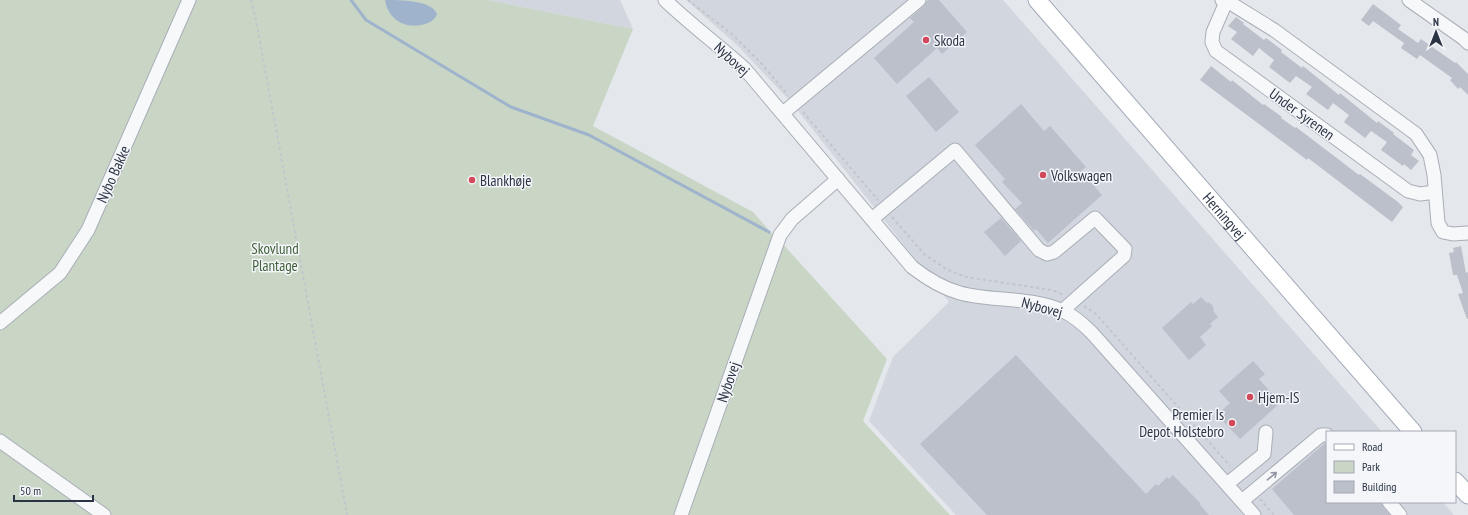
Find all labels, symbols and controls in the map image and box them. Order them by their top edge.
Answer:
north arrow [1416,12,1456,52]
text: N [1433,15,1439,29]
place label: Skoda [934,31,965,50]
marker: Skoda [921,35,931,45]
street label: Nybovej [710,38,754,80]
street label: Under Syrenen [1266,84,1338,144]
street label: Nybo Bakke [92,142,134,206]
place label: Volkswagen [1050,166,1112,185]
marker: Volkswagen [1038,170,1048,180]
place label: Blankhøje [480,171,532,190]
marker: Blankhøje [467,175,477,185]
street label: Herningvej [1199,188,1251,243]
park label: Skovlund Plantage [251,239,299,275]
street label: Nybovej [1019,292,1065,322]
street label: Nybovej [712,359,744,405]
place label: Hjem-IS [1258,388,1300,407]
marker: Hjem-IS [1245,392,1255,402]
place label: Premier Is Depot Holstebro [1139,405,1224,441]
marker: Premier Is Depot Holstebro [1227,418,1237,428]
legend [1326,431,1456,503]
text: Road [1362,439,1382,454]
text: Park [1362,459,1380,474]
one-way arrow [1266,472,1277,481]
scale bar [14,477,93,503]
text: Building [1362,479,1397,494]
text: 50 m [20,483,41,498]

